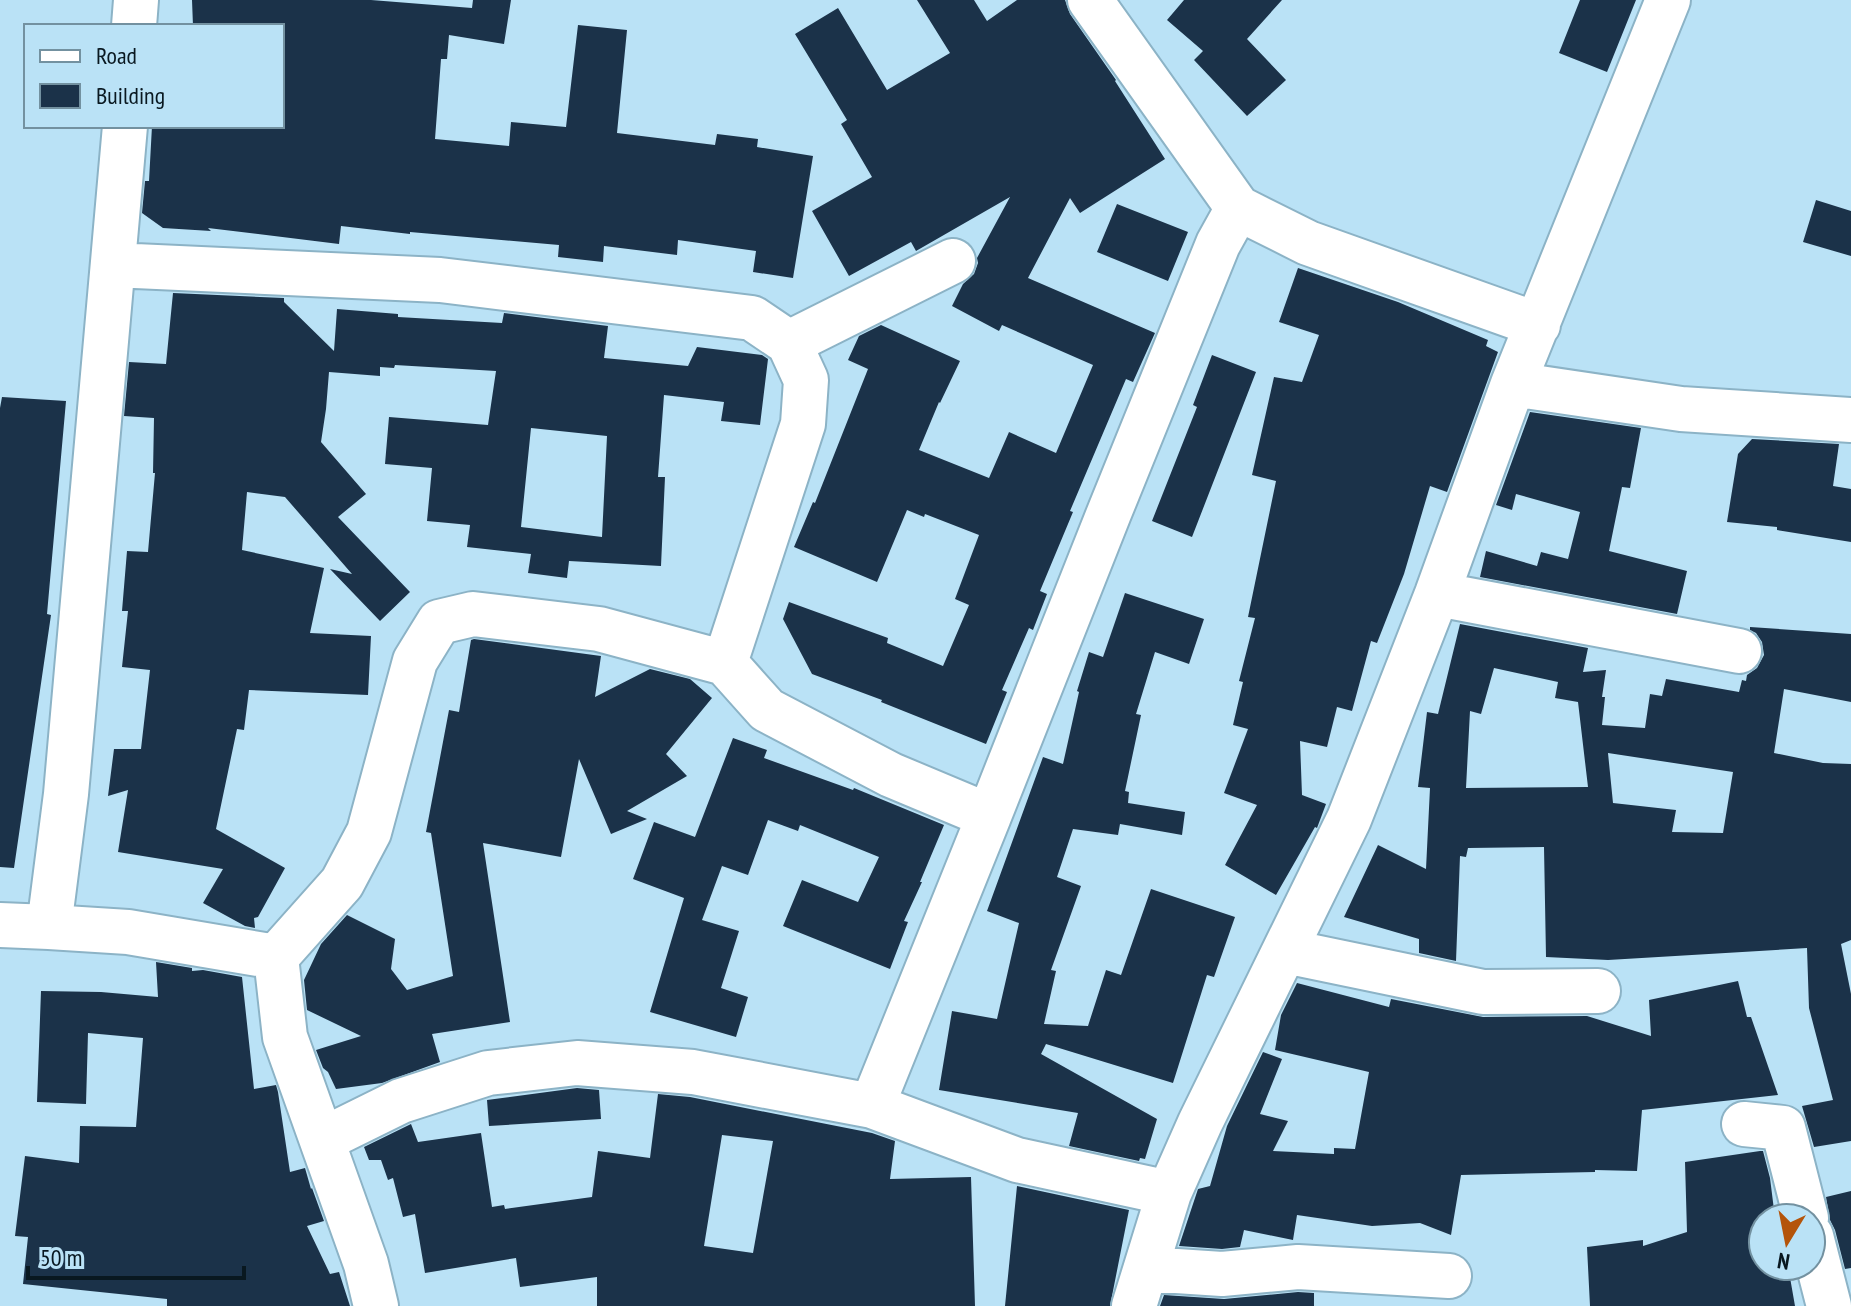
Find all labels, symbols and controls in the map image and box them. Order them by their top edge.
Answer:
legend [24,24,284,128]
text: Road [96,40,137,71]
text: Building [96,80,165,111]
north arrow [1747,1202,1827,1282]
scale bar [28,1230,244,1280]
text: 50 m [40,1242,82,1273]
text: N [1775,1247,1792,1277]

